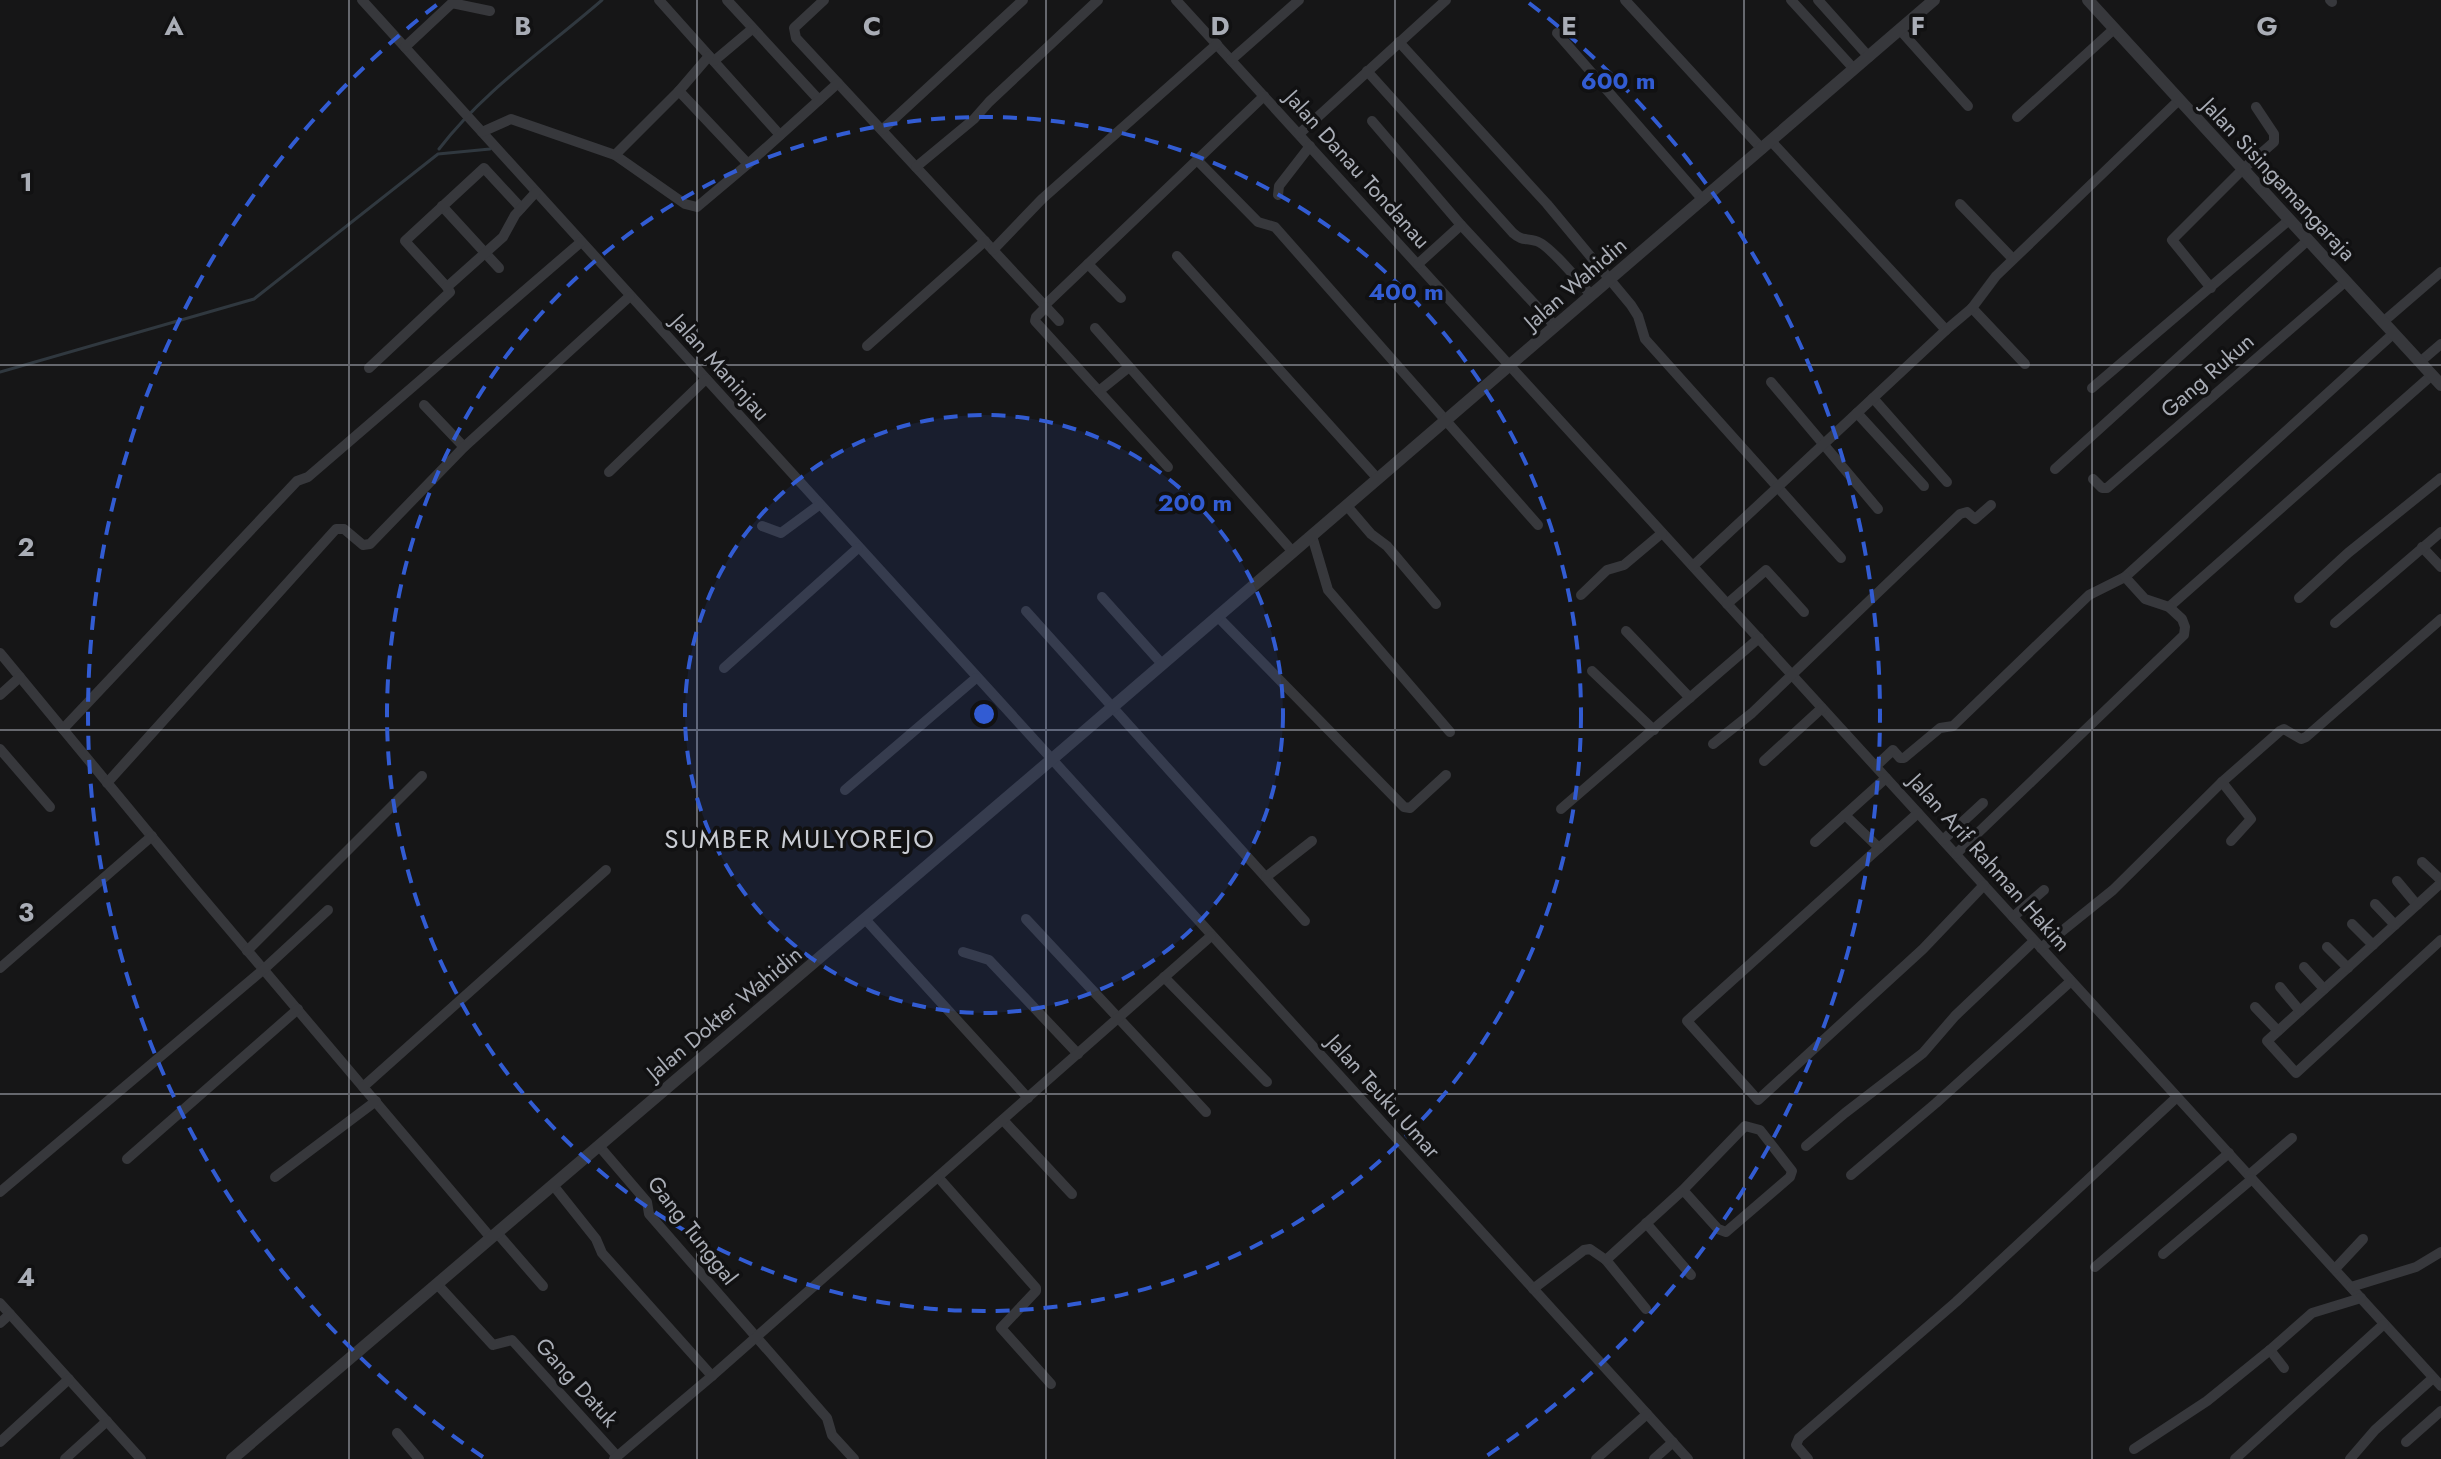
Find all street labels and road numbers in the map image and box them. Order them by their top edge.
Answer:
street label: Jalan Danau Tondanau [1276,80,1438,255]
street label: Jalan Sisingamangaraja [2193,88,2363,268]
street label: Jalan Wahidin [1514,229,1633,339]
street label: Jalan Maninjau [662,304,778,428]
street label: Gang Rukun [2153,325,2261,425]
street label: Jalan Arif Rahman Hakim [1899,764,2079,958]
street label: Jalan Dokter Wahidin [637,938,809,1090]
street label: Jalan Teuku Umar [1317,1025,1449,1165]
street label: Gang Tunggal [640,1169,746,1291]
street label: Gang Datuk [528,1330,626,1434]

